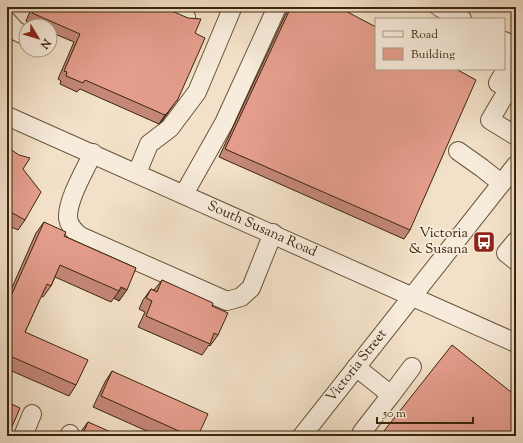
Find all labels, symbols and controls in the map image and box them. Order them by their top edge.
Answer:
north arrow [18,18,58,58]
legend [375,18,505,70]
text: Road [411,26,438,44]
text: N [36,34,55,52]
text: Building [411,46,455,64]
street label: South Susana Road [204,197,320,263]
place label: Victoria & Susana [409,224,469,260]
bus stop icon: Victoria & Susana [471,229,497,255]
street label: Victoria Street [322,325,392,407]
scale bar [377,399,473,425]
text: 50 m [382,405,406,423]

